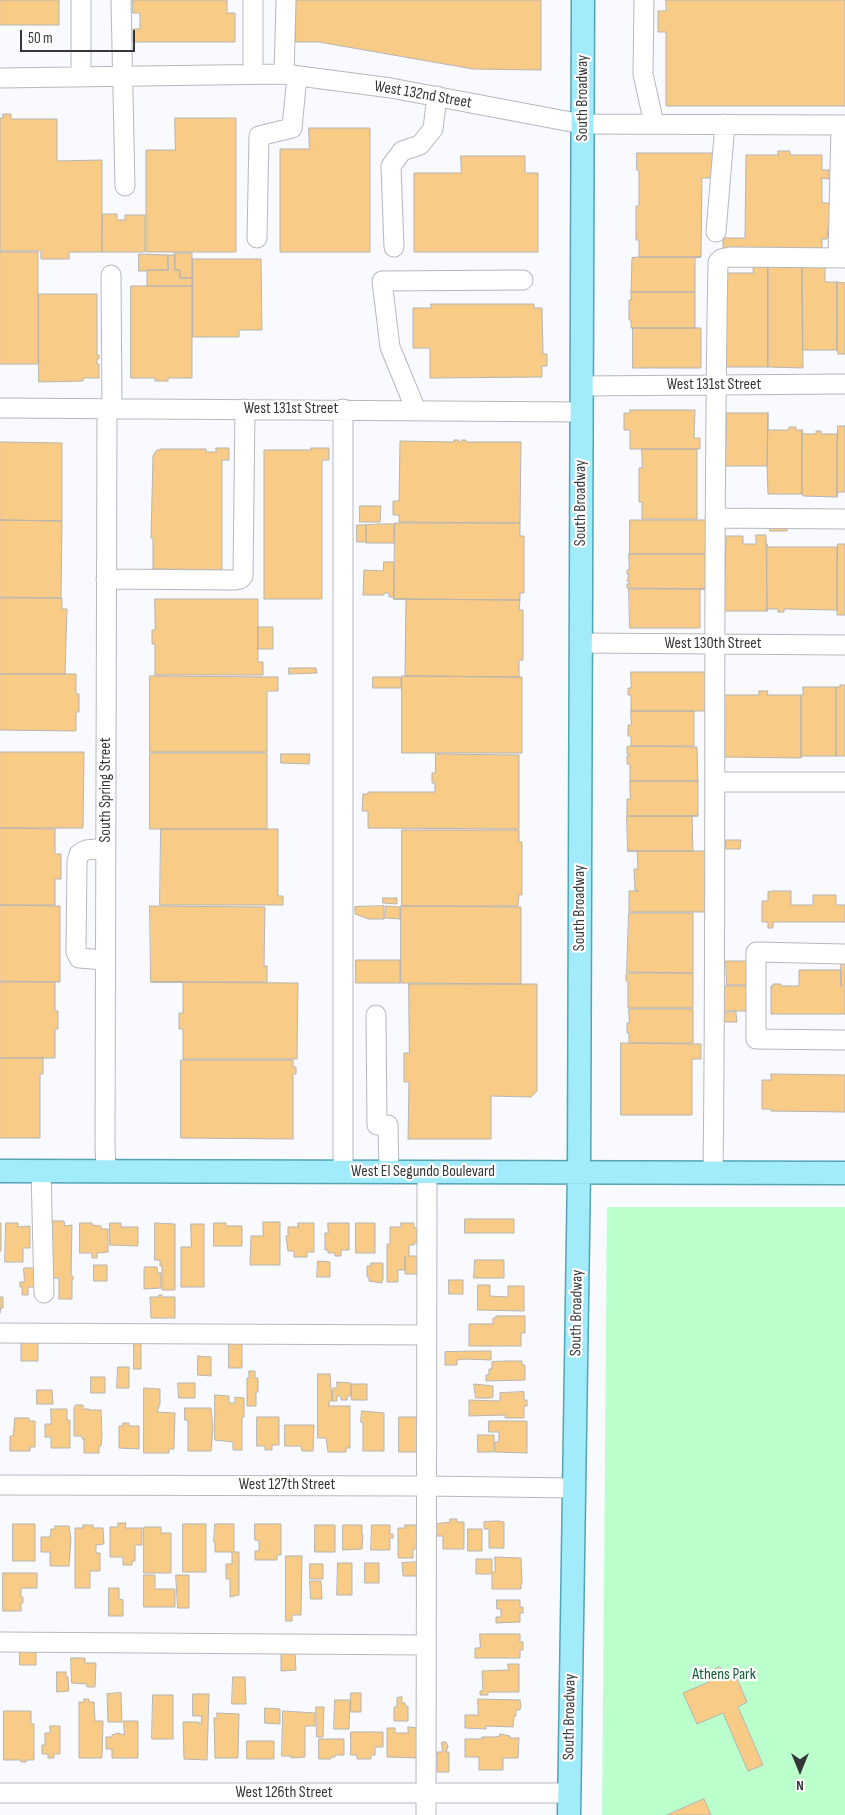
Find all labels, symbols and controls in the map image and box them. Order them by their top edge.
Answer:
scale bar [22,20,138,52]
text: 50 m [28,29,53,48]
street label: South Broadway [573,55,593,141]
street label: West 132nd Street [373,77,473,113]
street label: West 131st Street [667,375,761,395]
street label: West 131st Street [244,399,338,419]
street label: South Broadway [571,460,591,546]
street label: West 130th Street [664,634,762,654]
street label: South Spring Street [96,737,116,843]
street label: South Broadway [570,865,590,951]
street label: West El Segundo Boulevard [351,1162,495,1182]
street label: South Broadway [567,1270,587,1356]
street label: West 127th Street [239,1475,335,1495]
park label: Athens Park [692,1665,756,1685]
street label: South Broadway [560,1674,580,1760]
north arrow [775,1745,825,1795]
text: N [796,1777,804,1794]
street label: West 126th Street [235,1783,333,1803]

